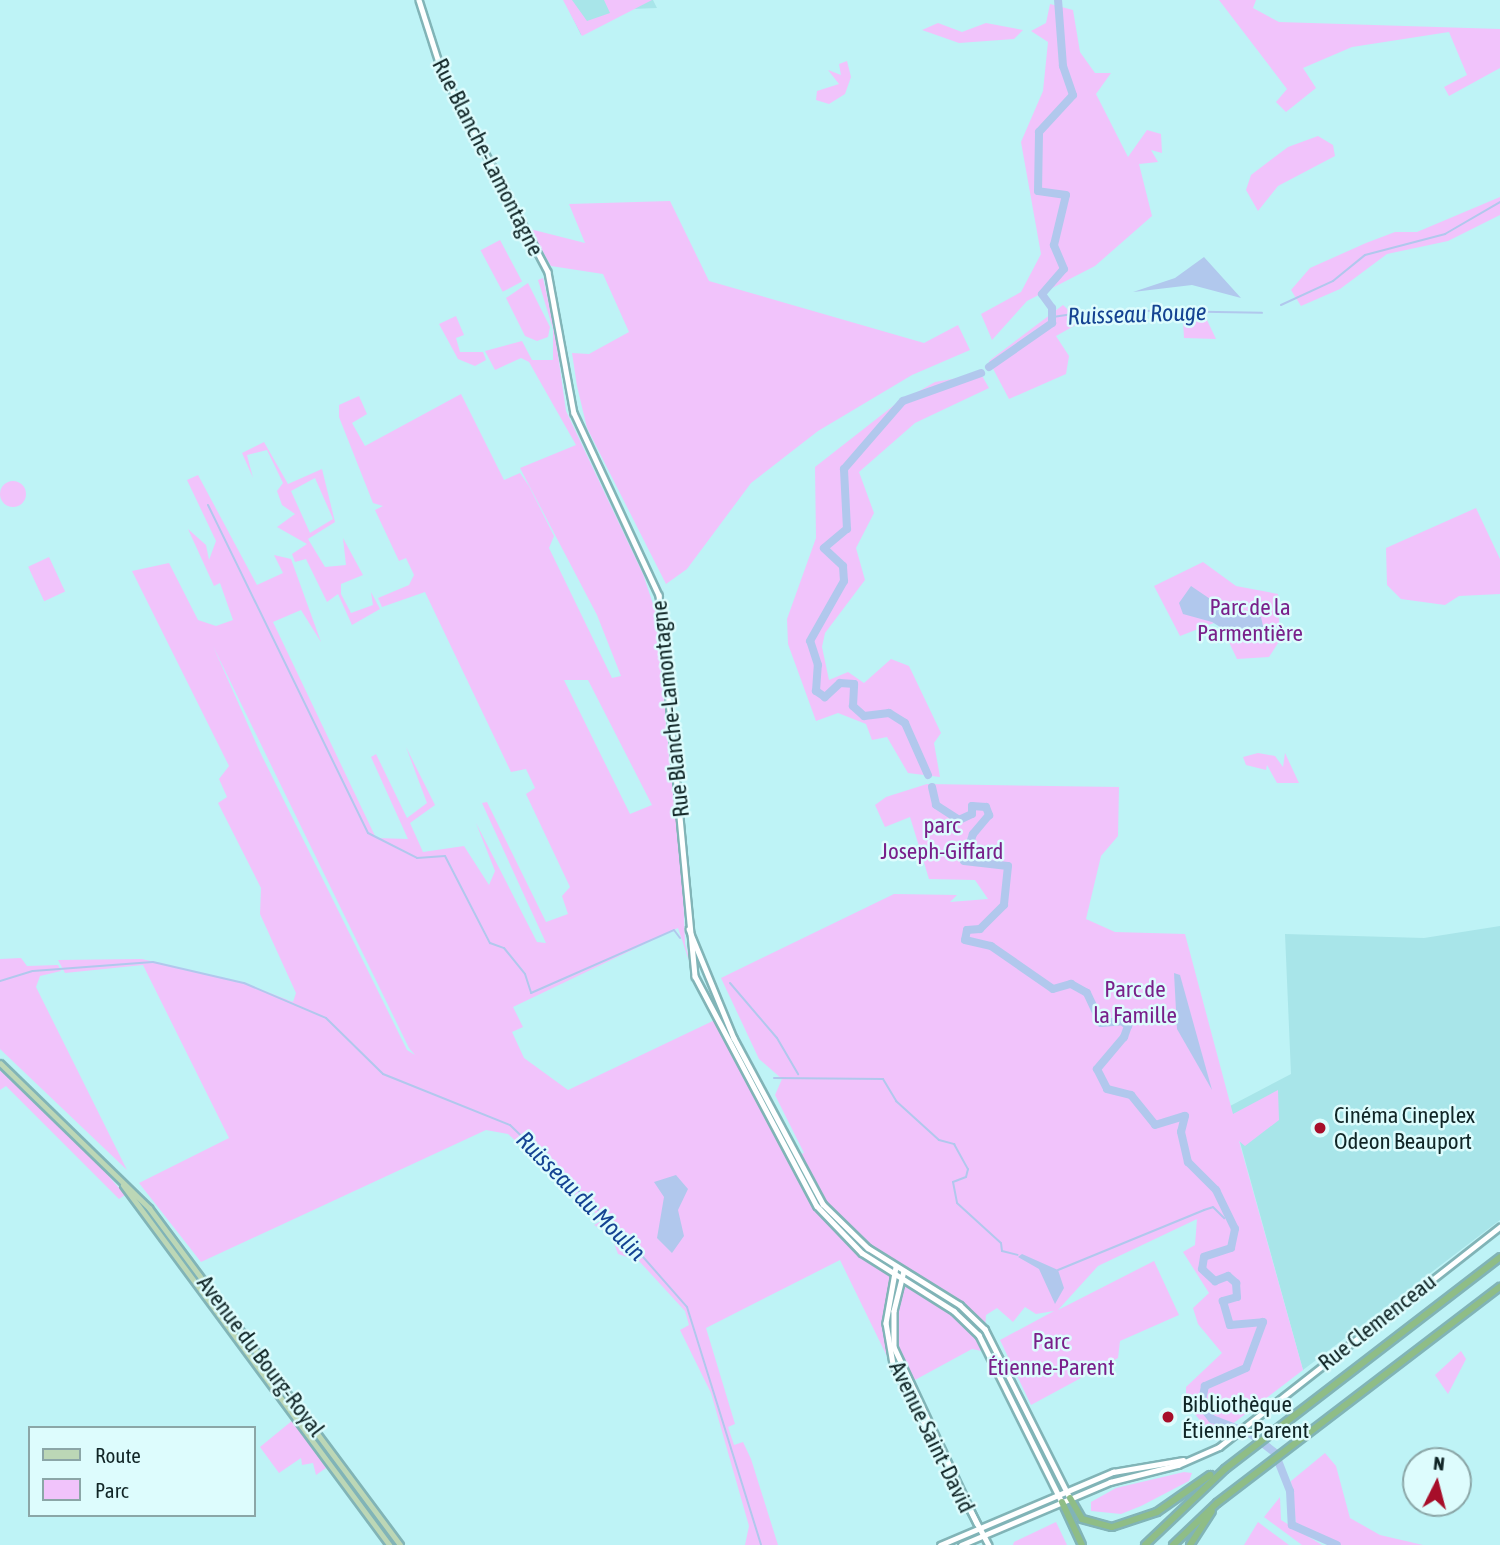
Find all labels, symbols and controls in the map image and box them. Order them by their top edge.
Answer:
street label: Rue Blanche-Lamontagne [426,54,550,260]
water label: Ruisseau Rouge [1067,297,1207,331]
park label: Parc de la Parmentière [1197,593,1303,647]
street label: Rue Blanche-Lamontagne [645,599,695,819]
park label: parc Joseph-Giffard [881,811,1003,865]
park label: Parc de la Famille [1093,975,1177,1029]
place label: Cinéma Cineplex Odeon Beauport [1334,1101,1475,1155]
marker: Cinéma Cineplex Odeon Beauport [1312,1120,1328,1136]
water label: Ruisseau du Moulin [510,1125,652,1267]
street label: Rue Clemenceau [1313,1267,1441,1377]
street label: Avenue du Bourg-Royal [191,1270,331,1442]
park label: Parc Étienne-Parent [987,1327,1115,1381]
street label: Avenue Saint-David [883,1357,981,1517]
place label: Bibliothèque Étienne-Parent [1182,1390,1309,1444]
marker: Bibliothèque Étienne-Parent [1160,1409,1176,1425]
legend [28,1426,256,1517]
text: Route [95,1443,141,1467]
north arrow [1402,1447,1472,1517]
text: N [1432,1452,1446,1475]
text: Parc [95,1478,129,1502]

